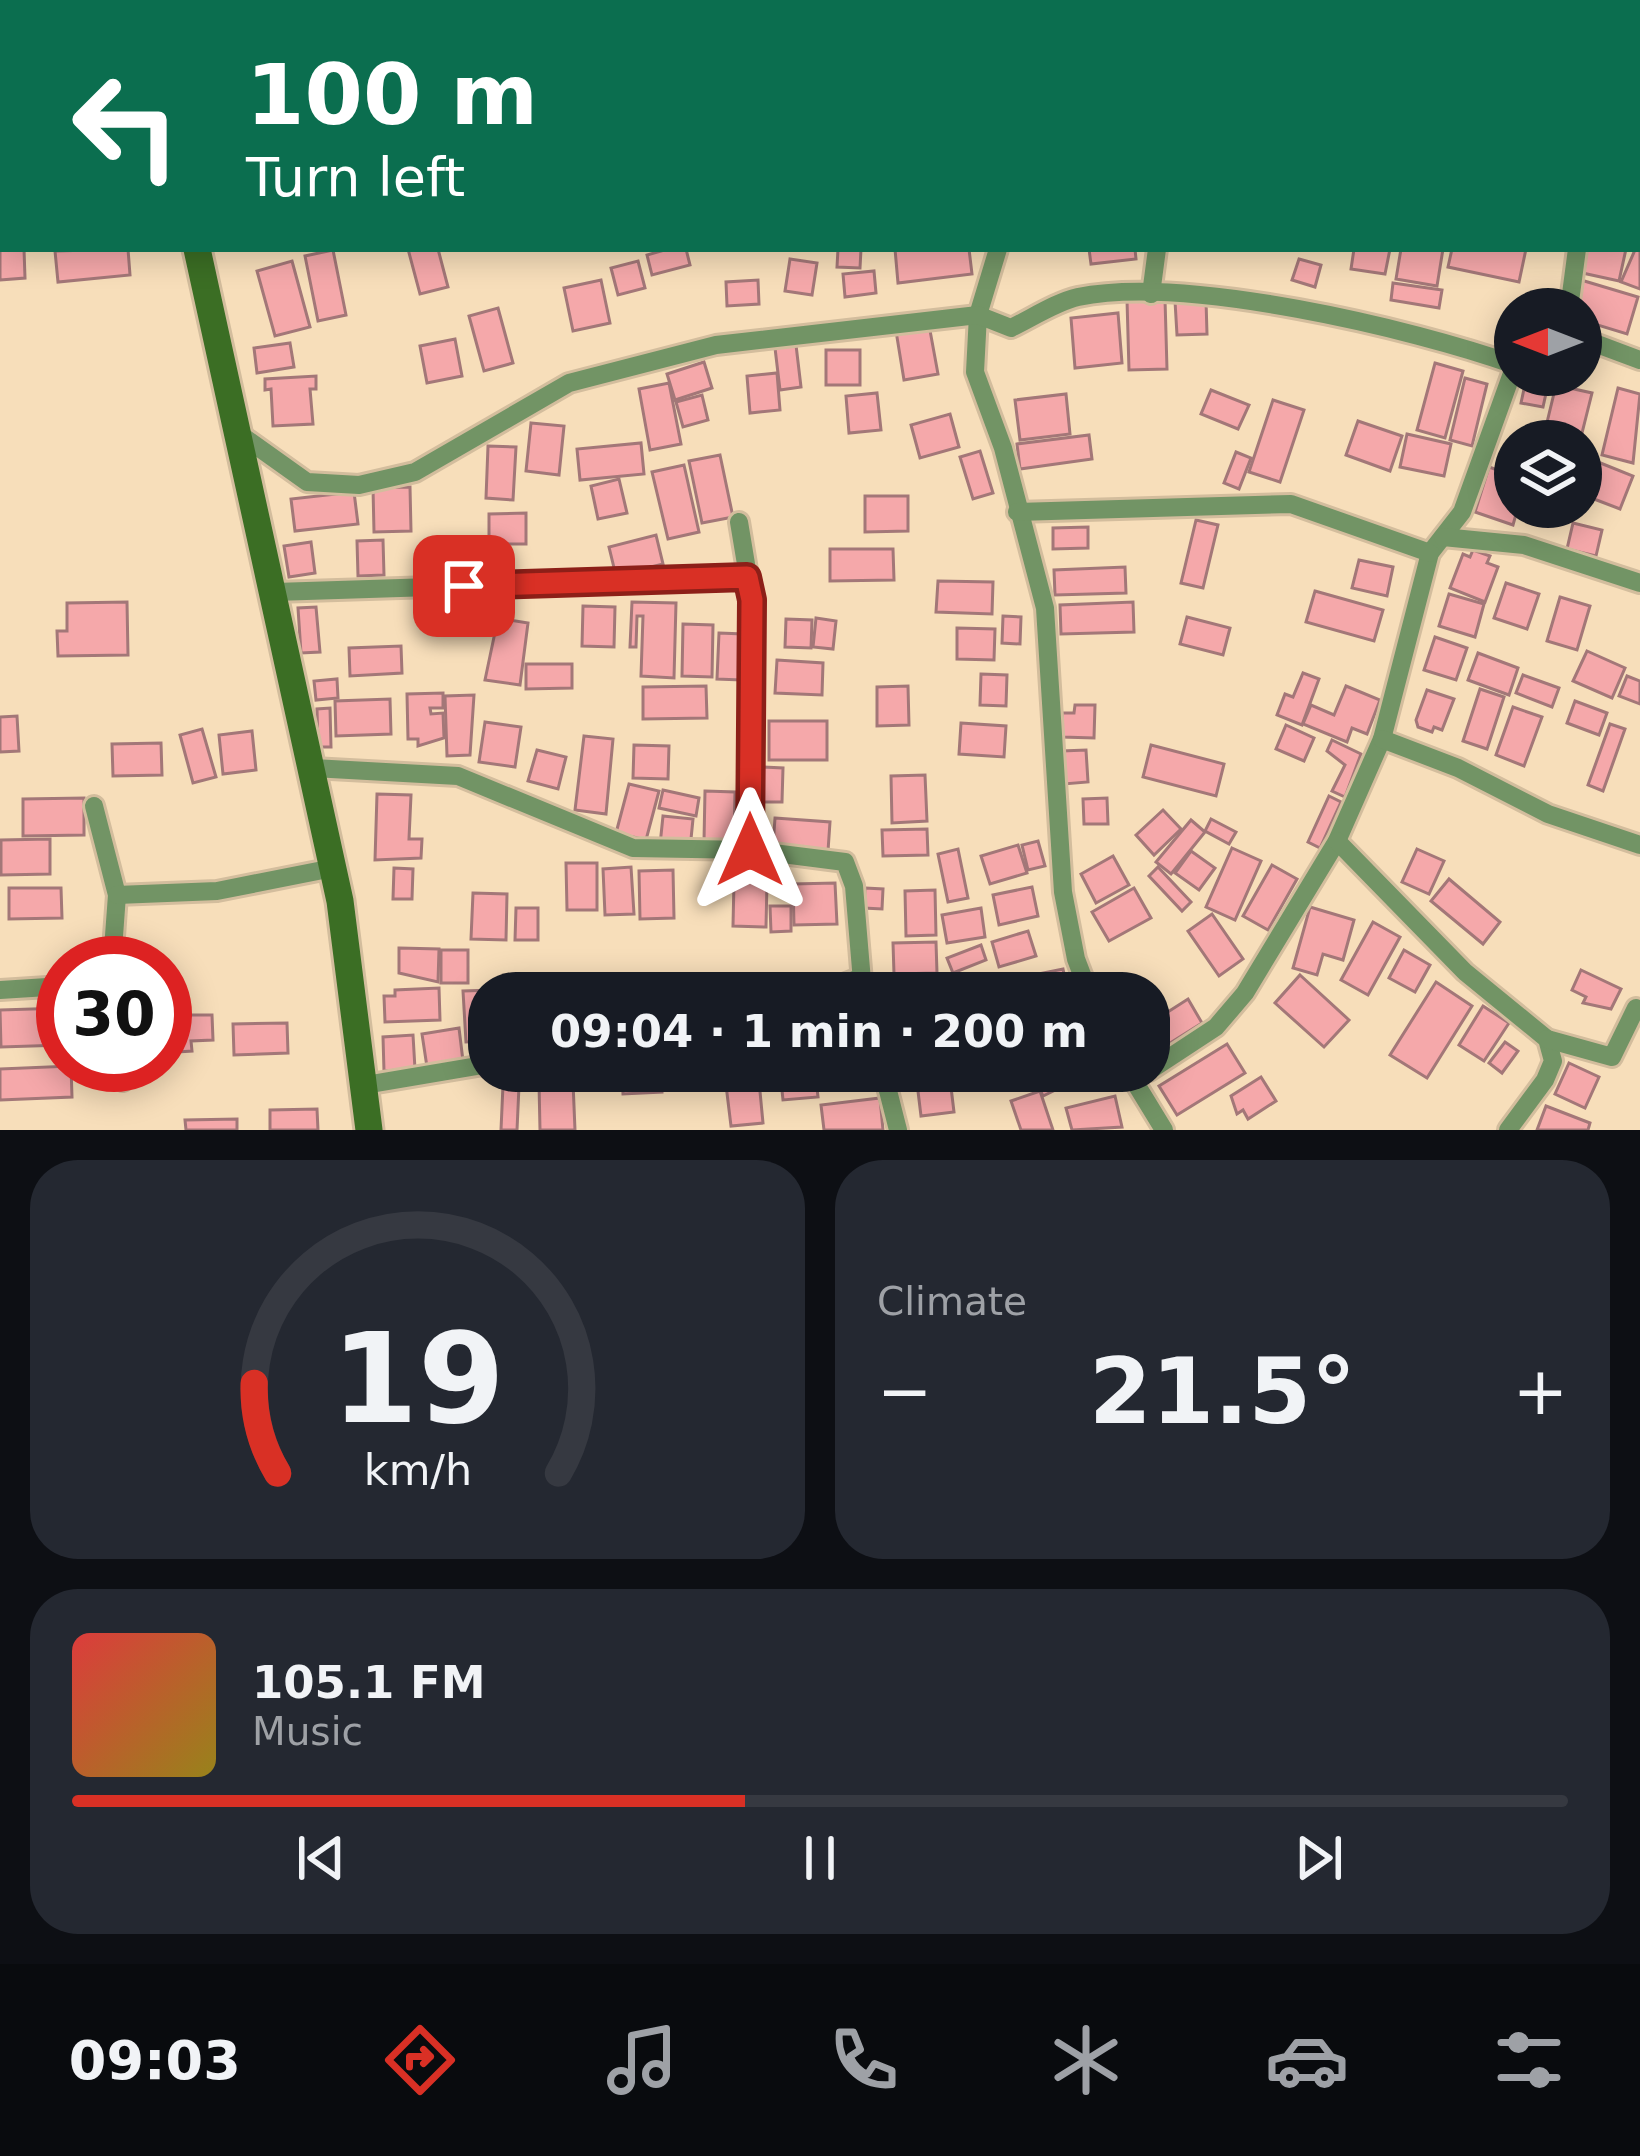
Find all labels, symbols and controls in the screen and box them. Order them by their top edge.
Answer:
text: 100 m [246,46,538,144]
icon: left [48,48,204,204]
text: Turn left [246,146,465,209]
north arrow [1494,288,1602,396]
map controls [1494,288,1602,528]
button: layers [1494,420,1602,528]
pin [413,535,515,637]
icon: arrive [431,553,497,619]
position arrow [687,787,813,913]
speed limit sign: 30 [36,936,192,1092]
text: 09:04 · 1 min · 200 m [550,1005,1088,1058]
text: Climate [877,1279,1027,1324]
text: 19 [331,1306,504,1451]
text: 21.5° [1089,1339,1356,1444]
text: − [877,1353,932,1430]
text: + [1513,1353,1568,1430]
text: km/h [363,1444,472,1494]
text: 105.1 FM [252,1656,486,1709]
text: Music [252,1709,363,1754]
icon: previous [288,1825,354,1891]
icon: pause [787,1825,853,1891]
icon: next [1286,1825,1352,1891]
icon: directions [378,2018,462,2102]
icon: music [600,2018,684,2102]
icon: phone [822,2018,906,2102]
icon: climate [1044,2018,1128,2102]
icon: car [1265,2018,1349,2102]
icon: filters [1487,2018,1571,2102]
text: 09:03 [69,2029,241,2092]

